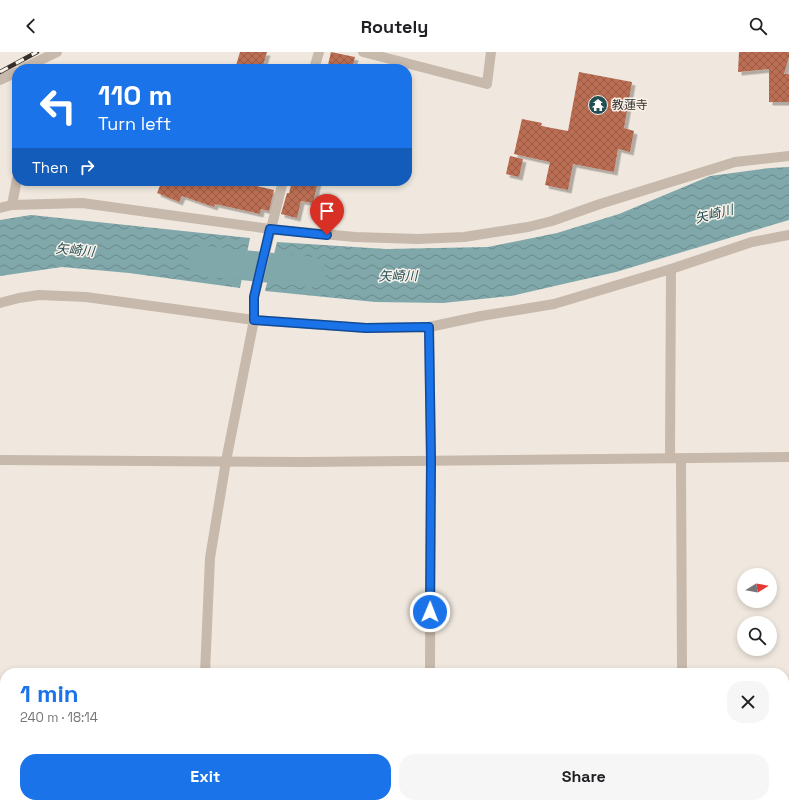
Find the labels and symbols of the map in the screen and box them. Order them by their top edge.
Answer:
temple icon: 教蓮寺 [587,94,609,116]
place label: 教蓮寺 [612,97,648,113]
pin [310,194,344,235]
water label: 矢崎川 [693,201,737,227]
water label: 矢崎川 [55,240,97,260]
water label: 矢崎川 [378,267,420,285]
north arrow [737,568,777,608]
position arrow [409,591,451,633]

